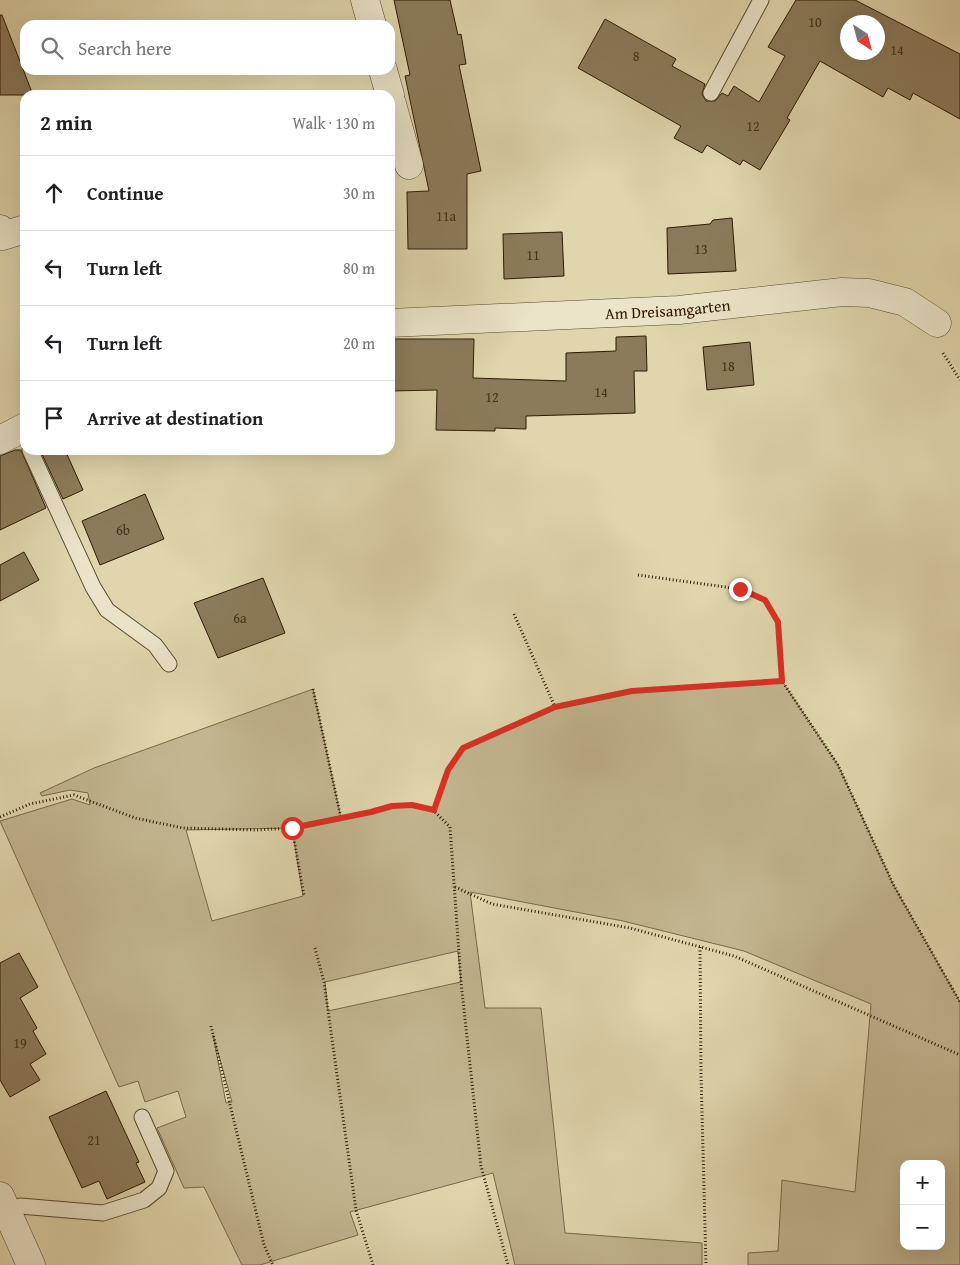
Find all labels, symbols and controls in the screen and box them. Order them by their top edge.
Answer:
house number: 10 [808,12,822,32]
north arrow [840,15,885,60]
search box [20,20,395,75]
icon: search [38,34,66,62]
text: Search here [78,34,172,62]
house number: 14 [890,40,904,60]
house number: 8 [633,46,640,66]
text: 2 min [40,107,92,138]
text: Walk · 130 m [292,111,375,135]
house number: 12 [746,116,760,136]
icon: ahead [40,179,68,207]
text: Continue [87,179,164,207]
text: 30 m [343,181,375,205]
house number: 11a [436,206,456,226]
house number: 13 [694,239,708,259]
house number: 11 [526,245,540,265]
icon: left [40,254,68,282]
text: Turn left [87,254,162,282]
text: 80 m [343,256,375,280]
street label: Am Dreisamgarten [604,292,732,325]
icon: left [40,329,68,357]
text: Turn left [87,329,162,357]
text: 20 m [343,331,375,355]
house number: 18 [721,356,735,376]
house number: 14 [594,382,608,402]
house number: 12 [485,387,499,407]
icon: arrive [40,404,68,432]
text: Arrive at destination [87,404,263,432]
house number: 6b [116,520,130,540]
route end [729,578,752,601]
house number: 6a [233,608,247,628]
route start [281,817,304,840]
house number: 19 [13,1033,27,1053]
house number: 21 [87,1130,101,1150]
map controls [900,1160,945,1250]
button: + [900,1160,945,1205]
button: − [900,1205,945,1250]

